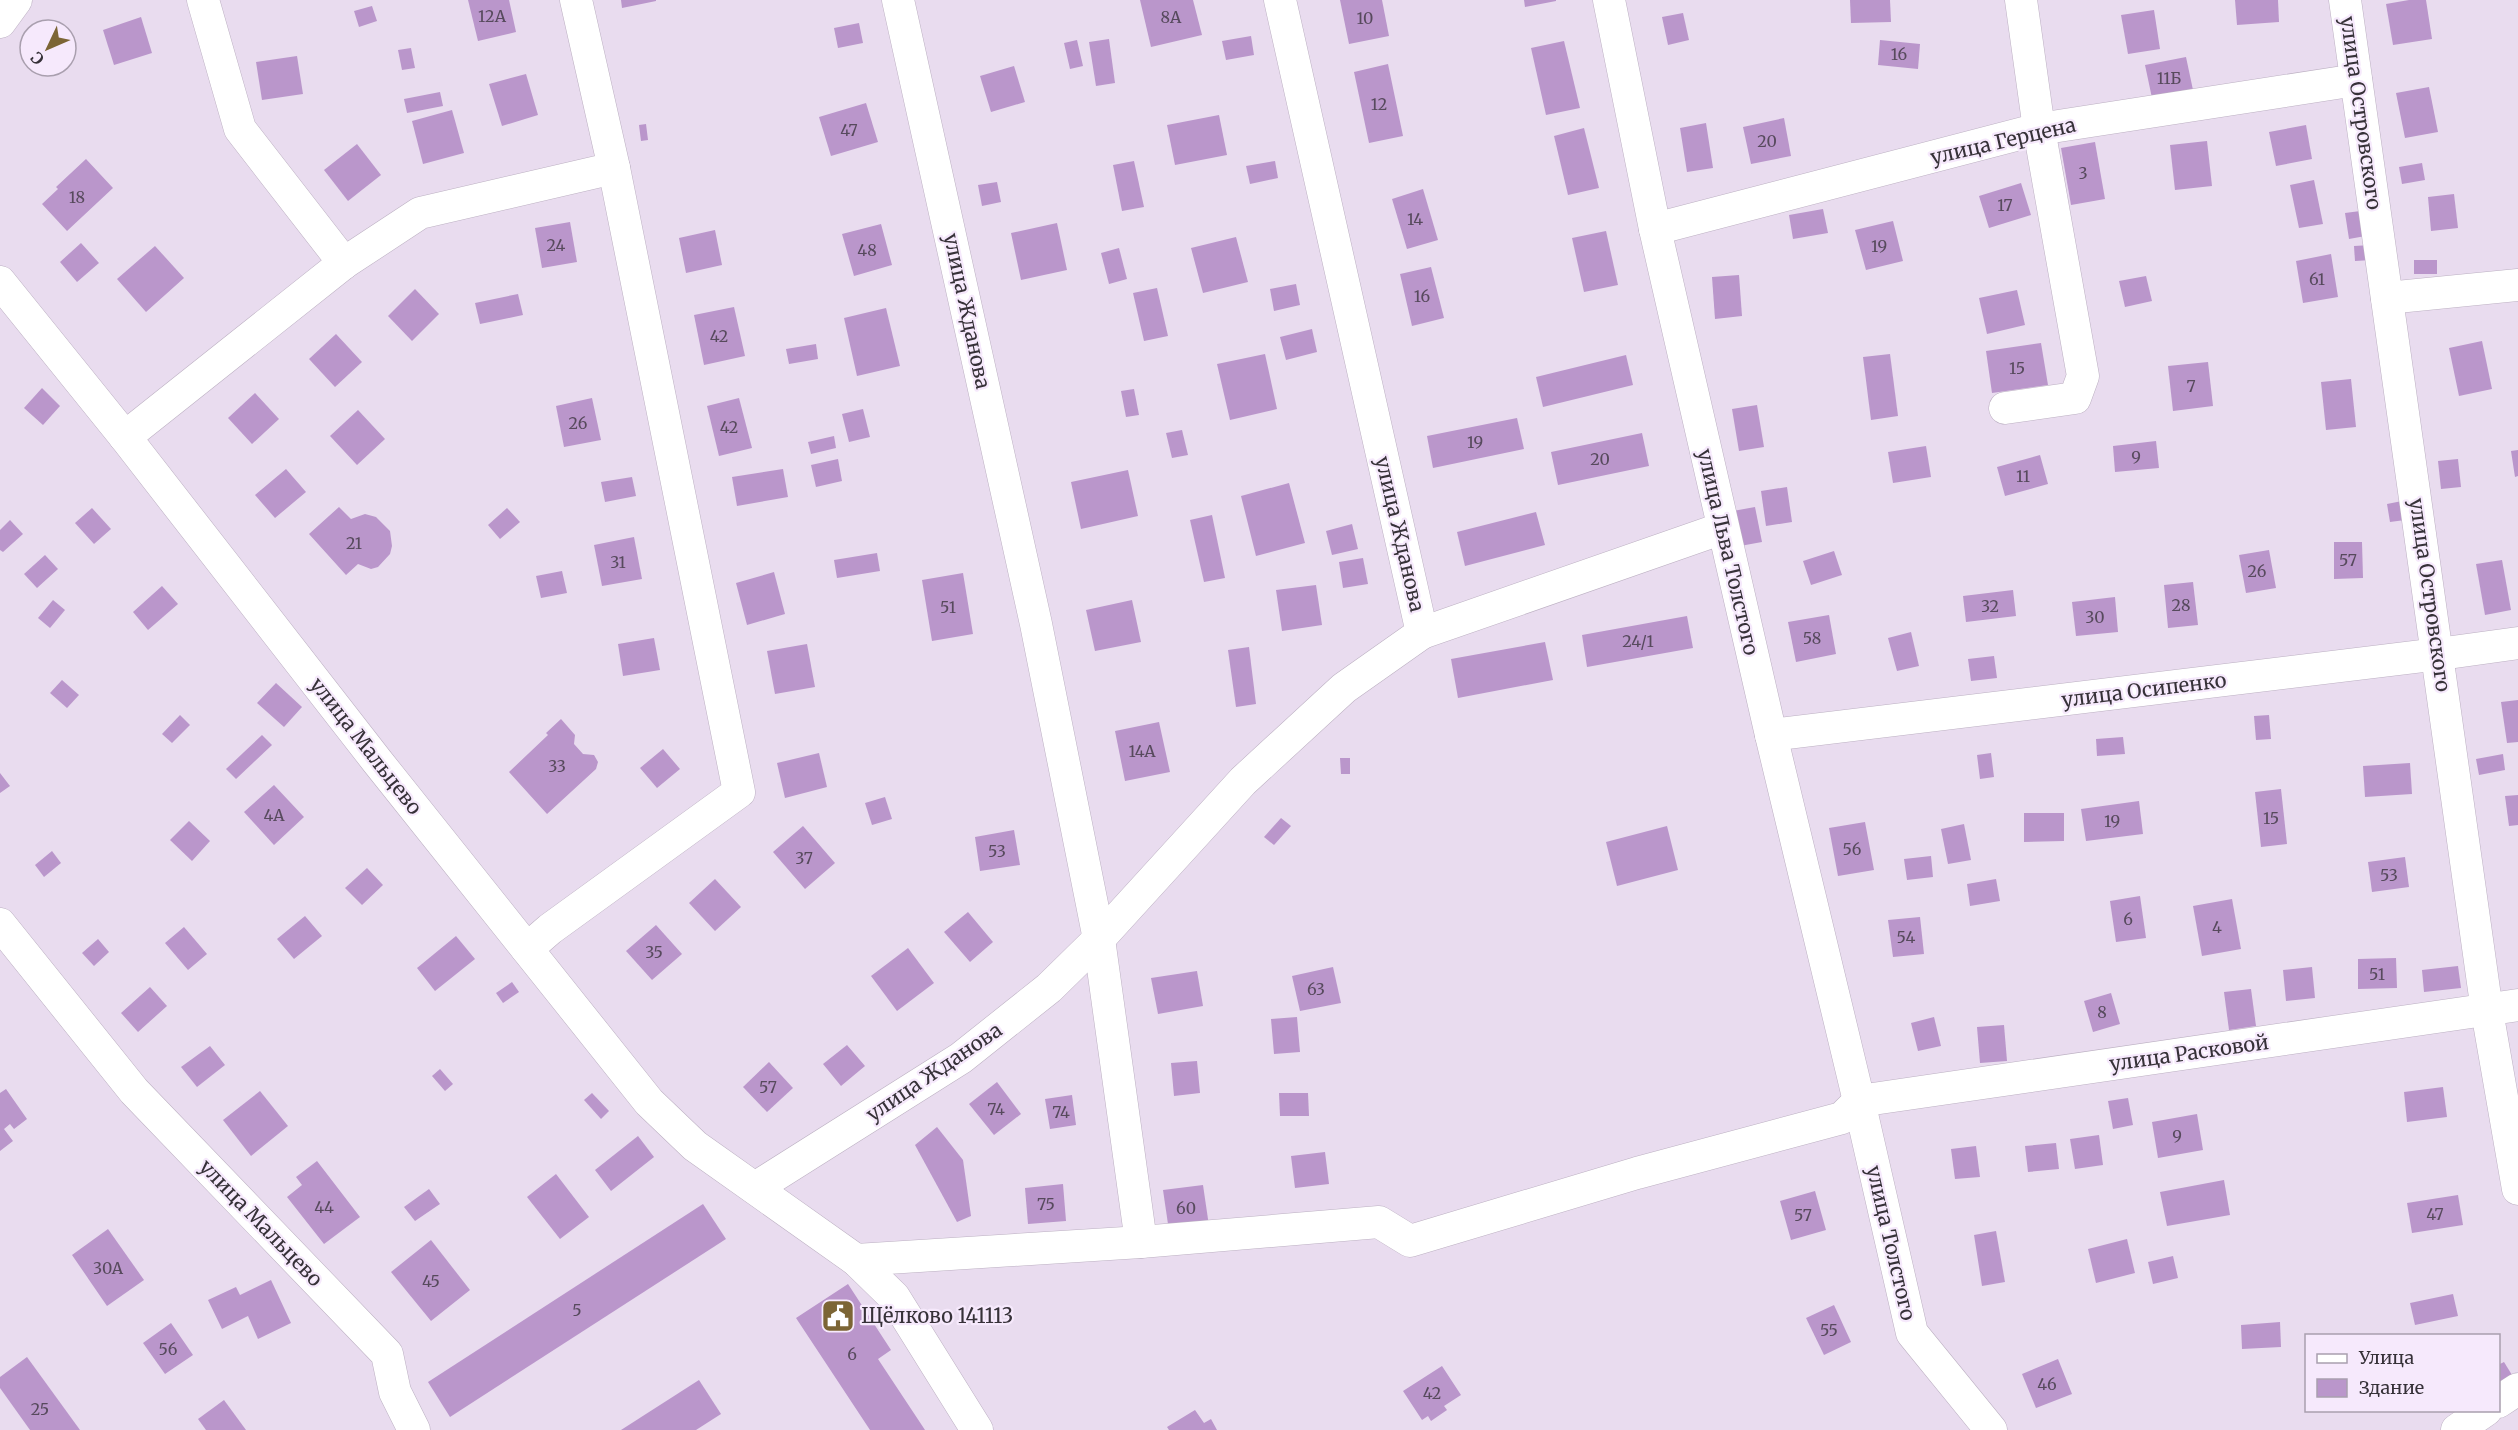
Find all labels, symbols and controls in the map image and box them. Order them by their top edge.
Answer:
house number: 12А [478,6,507,26]
house number: 8А [1161,7,1182,27]
house number: 10 [1357,8,1373,28]
street label: улица Островского [2336,15,2388,212]
north arrow [18,18,78,78]
house number: 16 [1891,44,1907,64]
text: С [26,48,48,69]
house number: 11Б [2157,68,2181,88]
house number: 12 [1371,94,1387,114]
street label: улица Герцена [1928,112,2078,169]
house number: 47 [840,120,858,140]
house number: 20 [1757,131,1777,151]
house number: 3 [2078,163,2088,183]
house number: 18 [69,187,85,207]
house number: 17 [1997,195,2013,215]
house number: 14 [1407,209,1423,229]
street label: улица Жданова [939,231,996,391]
house number: 24 [547,235,566,255]
house number: 19 [1871,236,1887,256]
house number: 48 [857,240,877,260]
house number: 61 [2309,269,2325,289]
house number: 16 [1414,286,1430,306]
house number: 42 [710,326,728,346]
house number: 15 [2009,358,2025,378]
house number: 7 [2186,376,2196,396]
house number: 26 [569,413,588,433]
house number: 42 [720,417,738,437]
house number: 19 [1467,432,1483,452]
street label: улица Льва Толстого [1693,446,1764,658]
house number: 9 [2131,447,2141,467]
house number: 20 [1590,449,1610,469]
street label: улица Жданова [1370,454,1431,614]
house number: 11 [2016,466,2030,486]
street label: улица Островского [2405,497,2457,694]
house number: 21 [346,533,362,553]
house number: 57 [2339,550,2357,570]
house number: 31 [610,552,626,572]
house number: 26 [2248,561,2267,581]
house number: 28 [2172,595,2190,615]
house number: 32 [1981,596,1999,616]
house number: 51 [940,597,956,617]
house number: 30 [2085,607,2105,627]
house number: 58 [1803,628,1821,648]
house number: 24/1 [1622,631,1654,651]
street label: улица Осипенко [2060,667,2228,712]
street label: улица Мальцево [305,672,428,819]
house number: 14А [1128,741,1156,761]
house number: 33 [548,756,566,776]
house number: 4А [264,805,285,825]
house number: 15 [2263,808,2279,828]
house number: 19 [2104,811,2120,831]
house number: 56 [1843,839,1862,859]
house number: 53 [988,841,1006,861]
house number: 37 [795,848,813,868]
house number: 53 [2380,865,2398,885]
house number: 6 [2123,909,2133,929]
house number: 4 [2212,917,2222,937]
house number: 54 [1897,927,1916,947]
house number: 35 [645,942,663,962]
house number: 51 [2369,964,2385,984]
house number: 63 [1307,979,1325,999]
house number: 8 [2097,1002,2107,1022]
street label: улица Жданова [861,1017,1007,1126]
street label: улица Расковой [2108,1029,2270,1076]
house number: 57 [759,1077,777,1097]
house number: 74 [987,1099,1005,1119]
house number: 74 [1052,1102,1070,1122]
house number: 9 [2172,1126,2182,1146]
street label: улица Мальцево [194,1154,329,1292]
street label: улица Толстого [1862,1163,1922,1323]
house number: 75 [1037,1194,1055,1214]
house number: 44 [314,1197,334,1217]
house number: 60 [1176,1198,1196,1218]
house number: 47 [2426,1204,2444,1224]
house number: 57 [1794,1205,1812,1225]
house number: 30А [93,1258,124,1278]
house number: 45 [422,1271,440,1291]
public building icon: Щёлково 141113 [820,1298,856,1334]
house number: 5 [572,1300,582,1320]
place label: Щёлково 141113 [861,1303,1013,1328]
house number: 55 [1820,1320,1838,1340]
legend [2305,1334,2500,1412]
house number: 56 [159,1339,178,1359]
house number: 6 [847,1344,857,1364]
text: Улица [2358,1346,2414,1369]
house number: 46 [2037,1374,2057,1394]
text: Здание [2359,1376,2424,1399]
house number: 42 [1423,1383,1441,1403]
house number: 25 [31,1399,49,1419]

